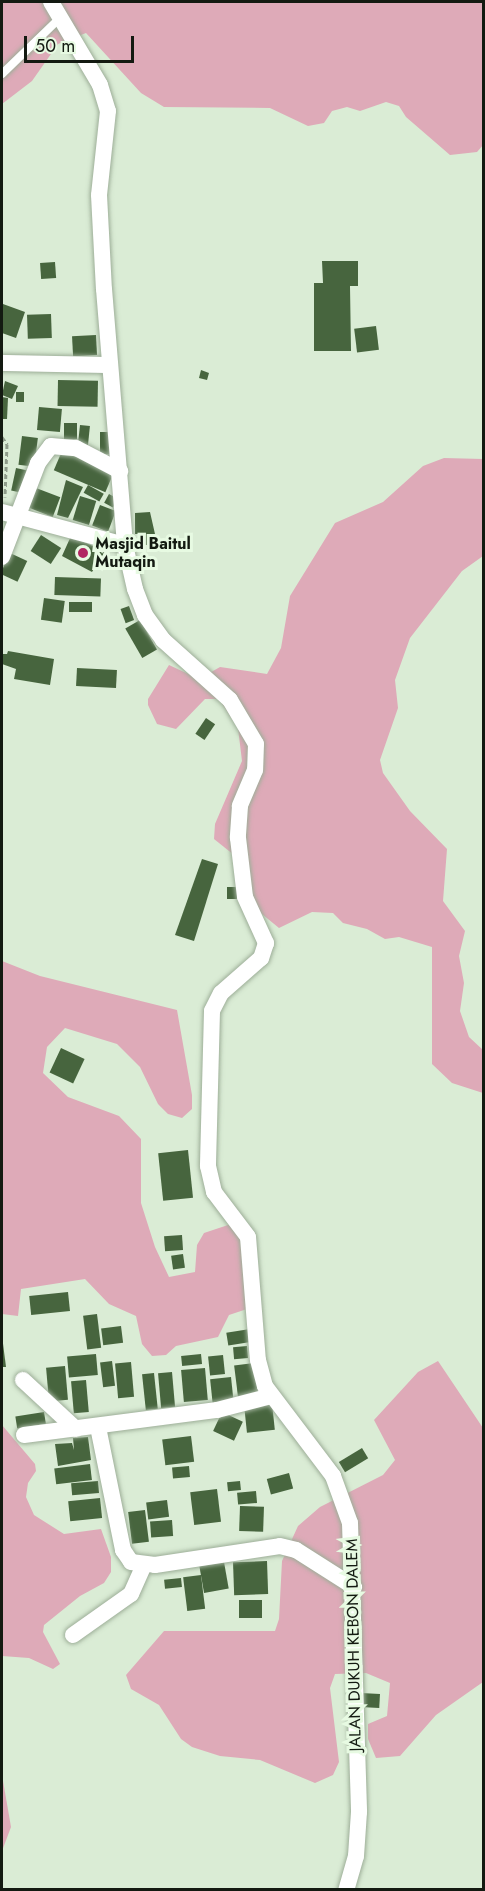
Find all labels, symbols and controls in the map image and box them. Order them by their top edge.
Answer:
scale bar [27,24,136,62]
text: 50 m [35,33,75,59]
place label: Masjid Baitul Mutaqin [95,534,191,572]
marker: Masjid Baitul Mutaqin [76,546,90,560]
street label: JALAN DUKUH KEBON DALEM [343,1539,365,1751]

